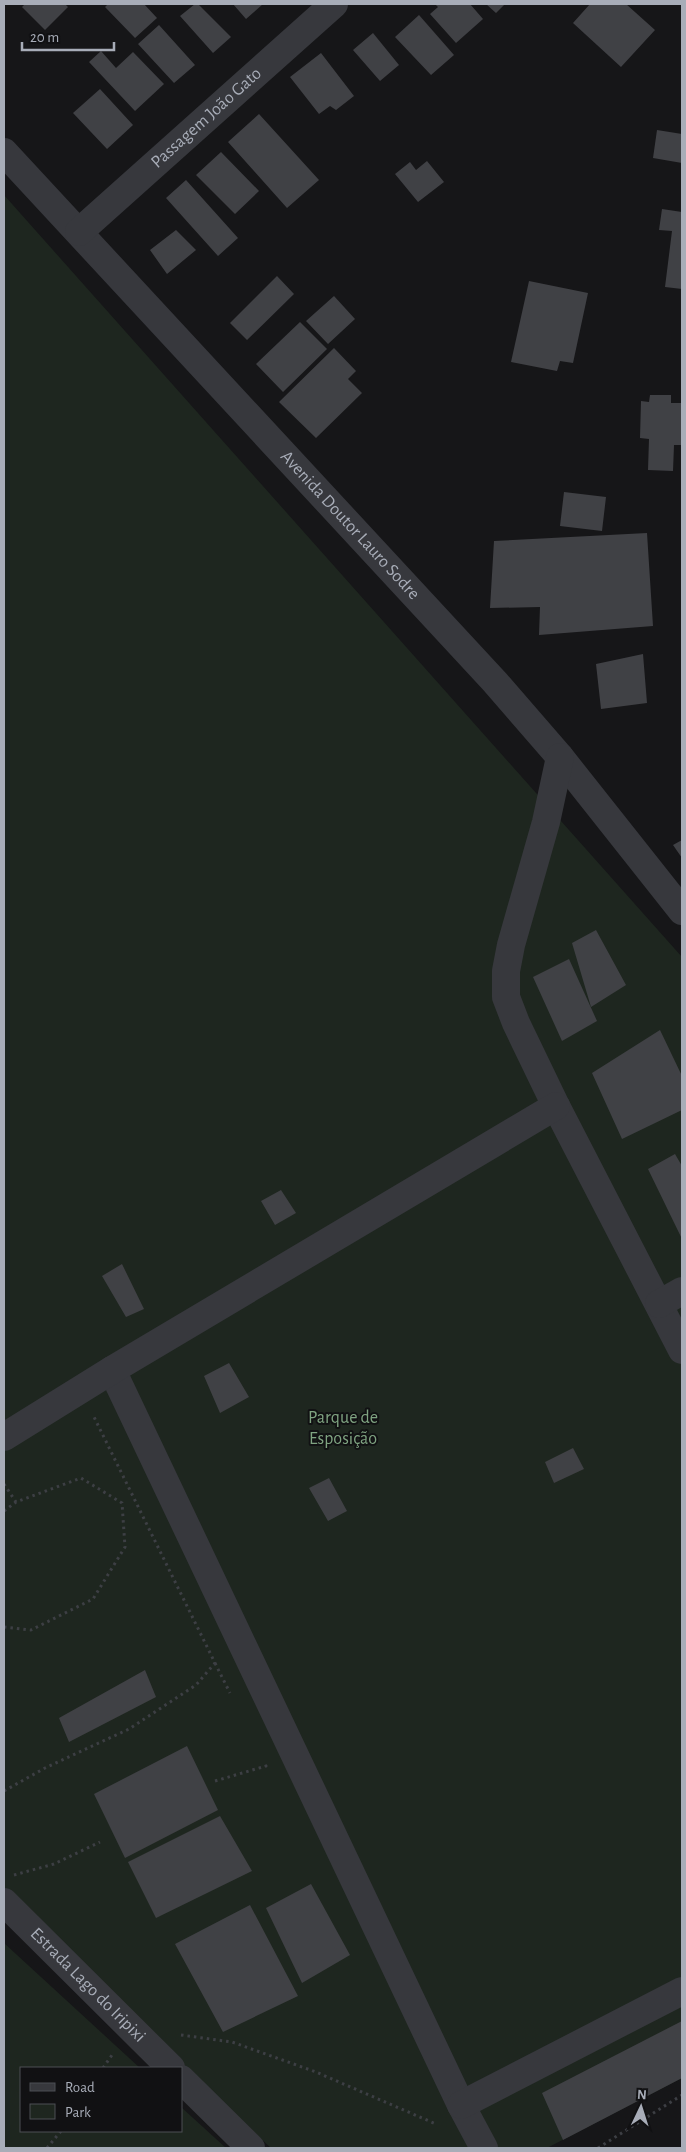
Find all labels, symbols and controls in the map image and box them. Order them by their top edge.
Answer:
scale bar [22,20,115,52]
text: 20 m [30,30,59,45]
street label: Passagem João Gato [148,64,265,172]
street label: Avenida Doutor Lauro Sodre [277,448,423,603]
park label: Parque de Esposição [308,1409,378,1448]
street label: Estrada Lago do Iripixi [27,1925,149,2046]
legend [20,2067,182,2132]
text: Road [65,2080,95,2095]
north arrow [616,2082,666,2132]
text: N [636,2088,647,2102]
text: Park [65,2105,91,2120]

